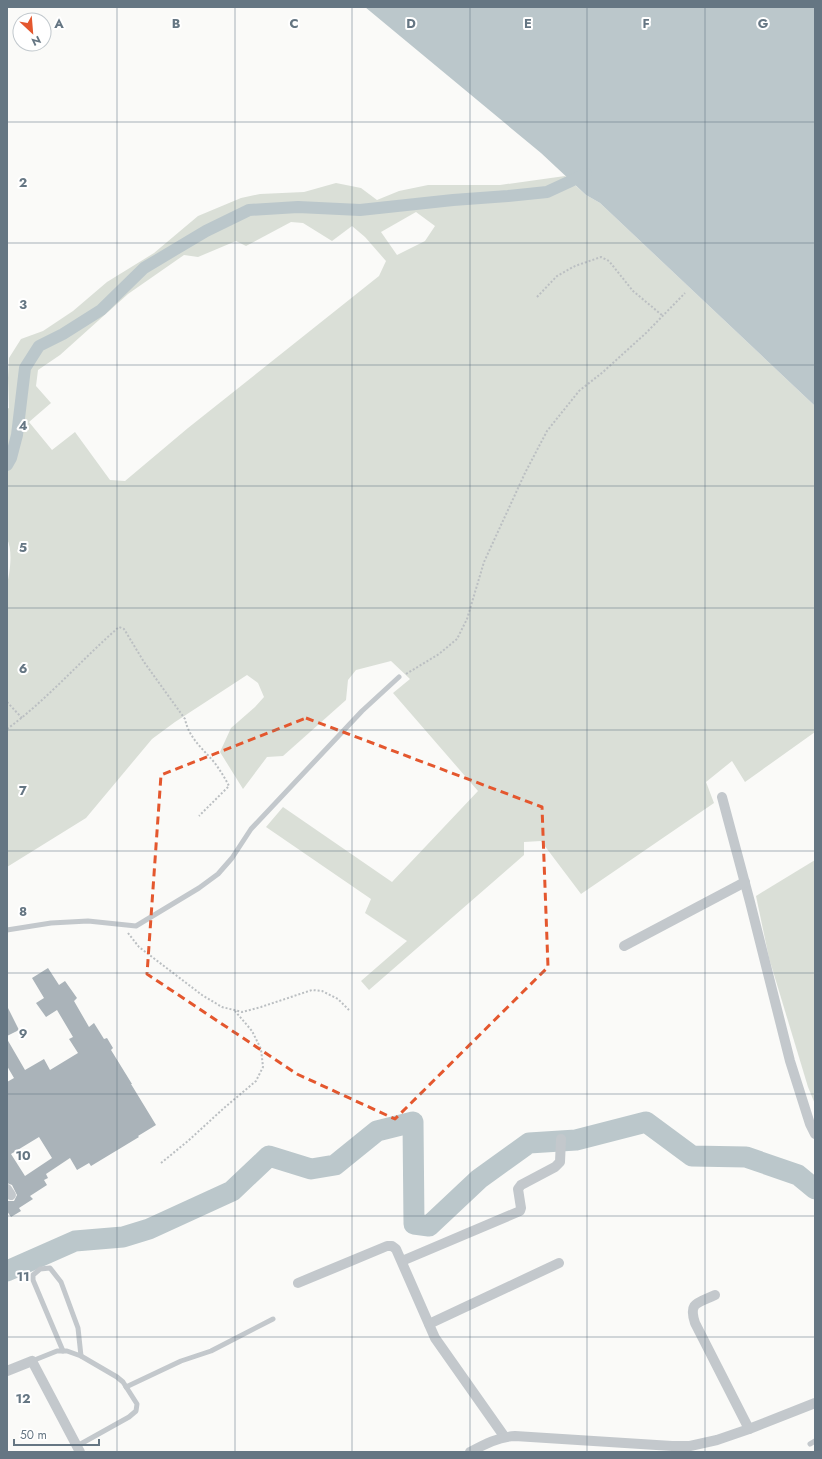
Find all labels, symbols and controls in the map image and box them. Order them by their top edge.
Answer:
north arrow [12,12,52,52]
text: A [53,14,64,33]
text: B [172,14,181,33]
text: C [289,14,299,33]
text: D [406,14,416,33]
text: E [524,14,532,33]
text: F [642,14,650,33]
text: G [758,14,769,33]
text: N [29,32,44,50]
text: 2 [19,173,27,192]
text: 3 [19,295,27,314]
text: 4 [18,416,28,435]
text: 5 [19,538,27,557]
text: 6 [19,659,28,678]
text: 7 [19,781,27,800]
text: 8 [19,902,27,921]
text: 9 [19,1024,28,1043]
text: 10 [15,1146,31,1165]
text: 11 [16,1267,30,1286]
text: 12 [15,1389,31,1408]
scale bar [14,1421,99,1447]
text: 50 m [20,1426,47,1444]

